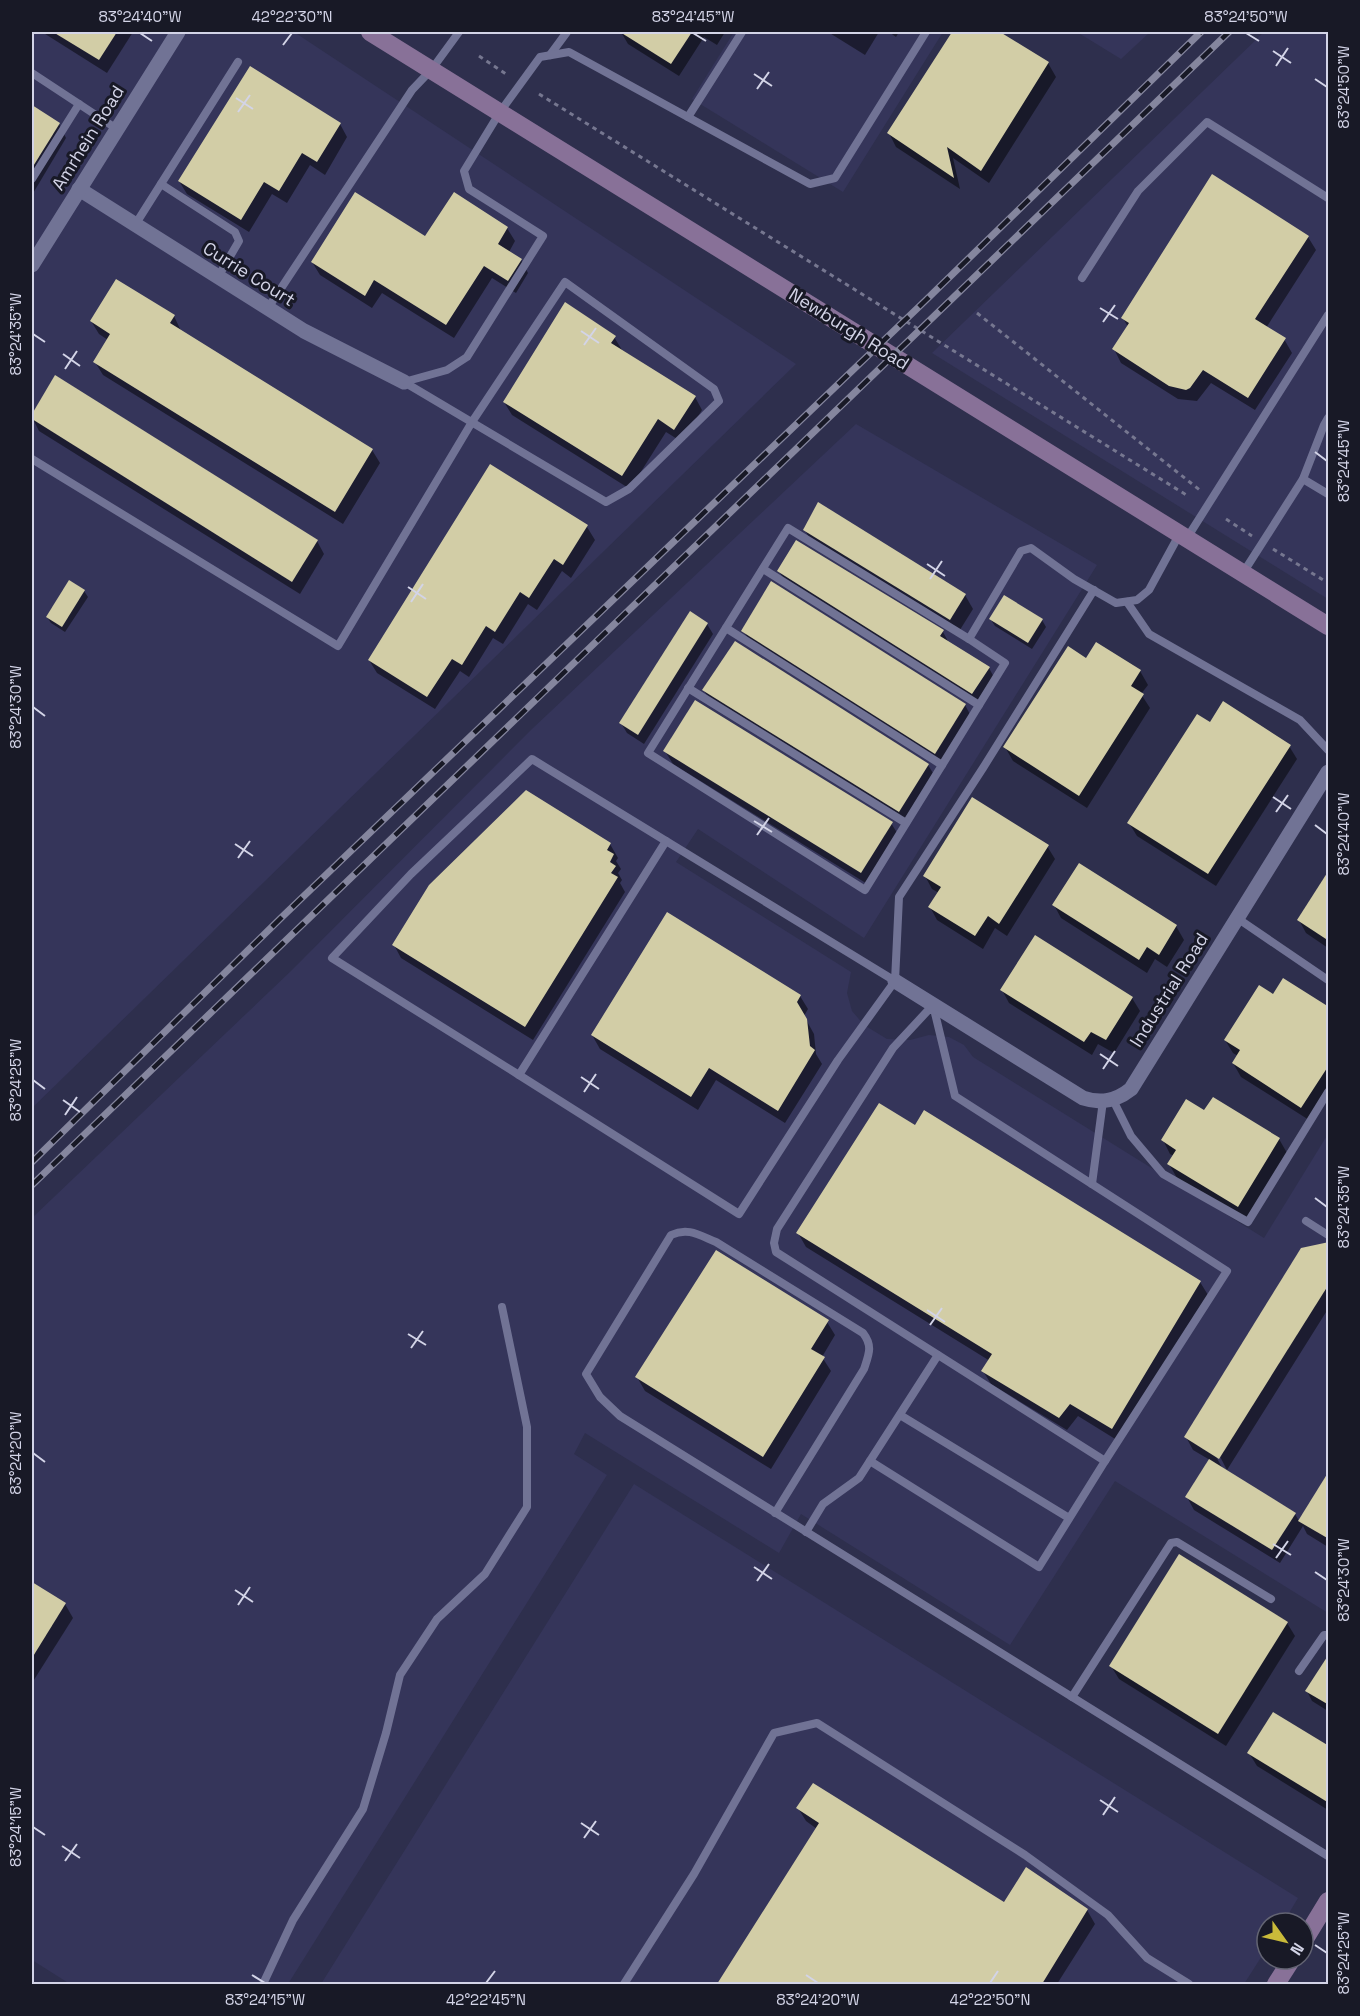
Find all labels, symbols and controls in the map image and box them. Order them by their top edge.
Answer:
text: 83°24'40"W [98,7,182,26]
text: 42°22'30"N [251,7,333,26]
text: 83°24'45"W [652,7,734,26]
text: 83°24'50"W [1204,7,1288,26]
text: 83°24'50"W [1334,45,1353,129]
street label: Amrhein Road [46,81,129,195]
street label: Currie Court [199,236,300,311]
street label: Newburgh Road [785,282,914,375]
text: 83°24'35"W [6,293,25,375]
text: 83°24'45"W [1334,420,1353,502]
text: 83°24'30"W [6,665,25,749]
text: 83°24'40"W [1334,792,1353,876]
street label: Industrial Road [1124,928,1213,1051]
text: 83°24'25"W [6,1039,25,1121]
text: 83°24'35"W [1334,1166,1353,1248]
text: 83°24'20"W [6,1411,25,1495]
text: 83°24'30"W [1334,1538,1353,1622]
text: 83°24'15"W [6,1787,25,1867]
north arrow [1255,1911,1315,1971]
text: 83°24'25"W [1334,1912,1353,1994]
text: N [1285,1939,1309,1959]
text: 83°24'15"W [225,1990,305,2009]
text: 42°22'45"N [446,1990,526,2009]
text: 83°24'20"W [776,1990,860,2009]
text: 42°22'50"N [950,1990,1030,2009]

